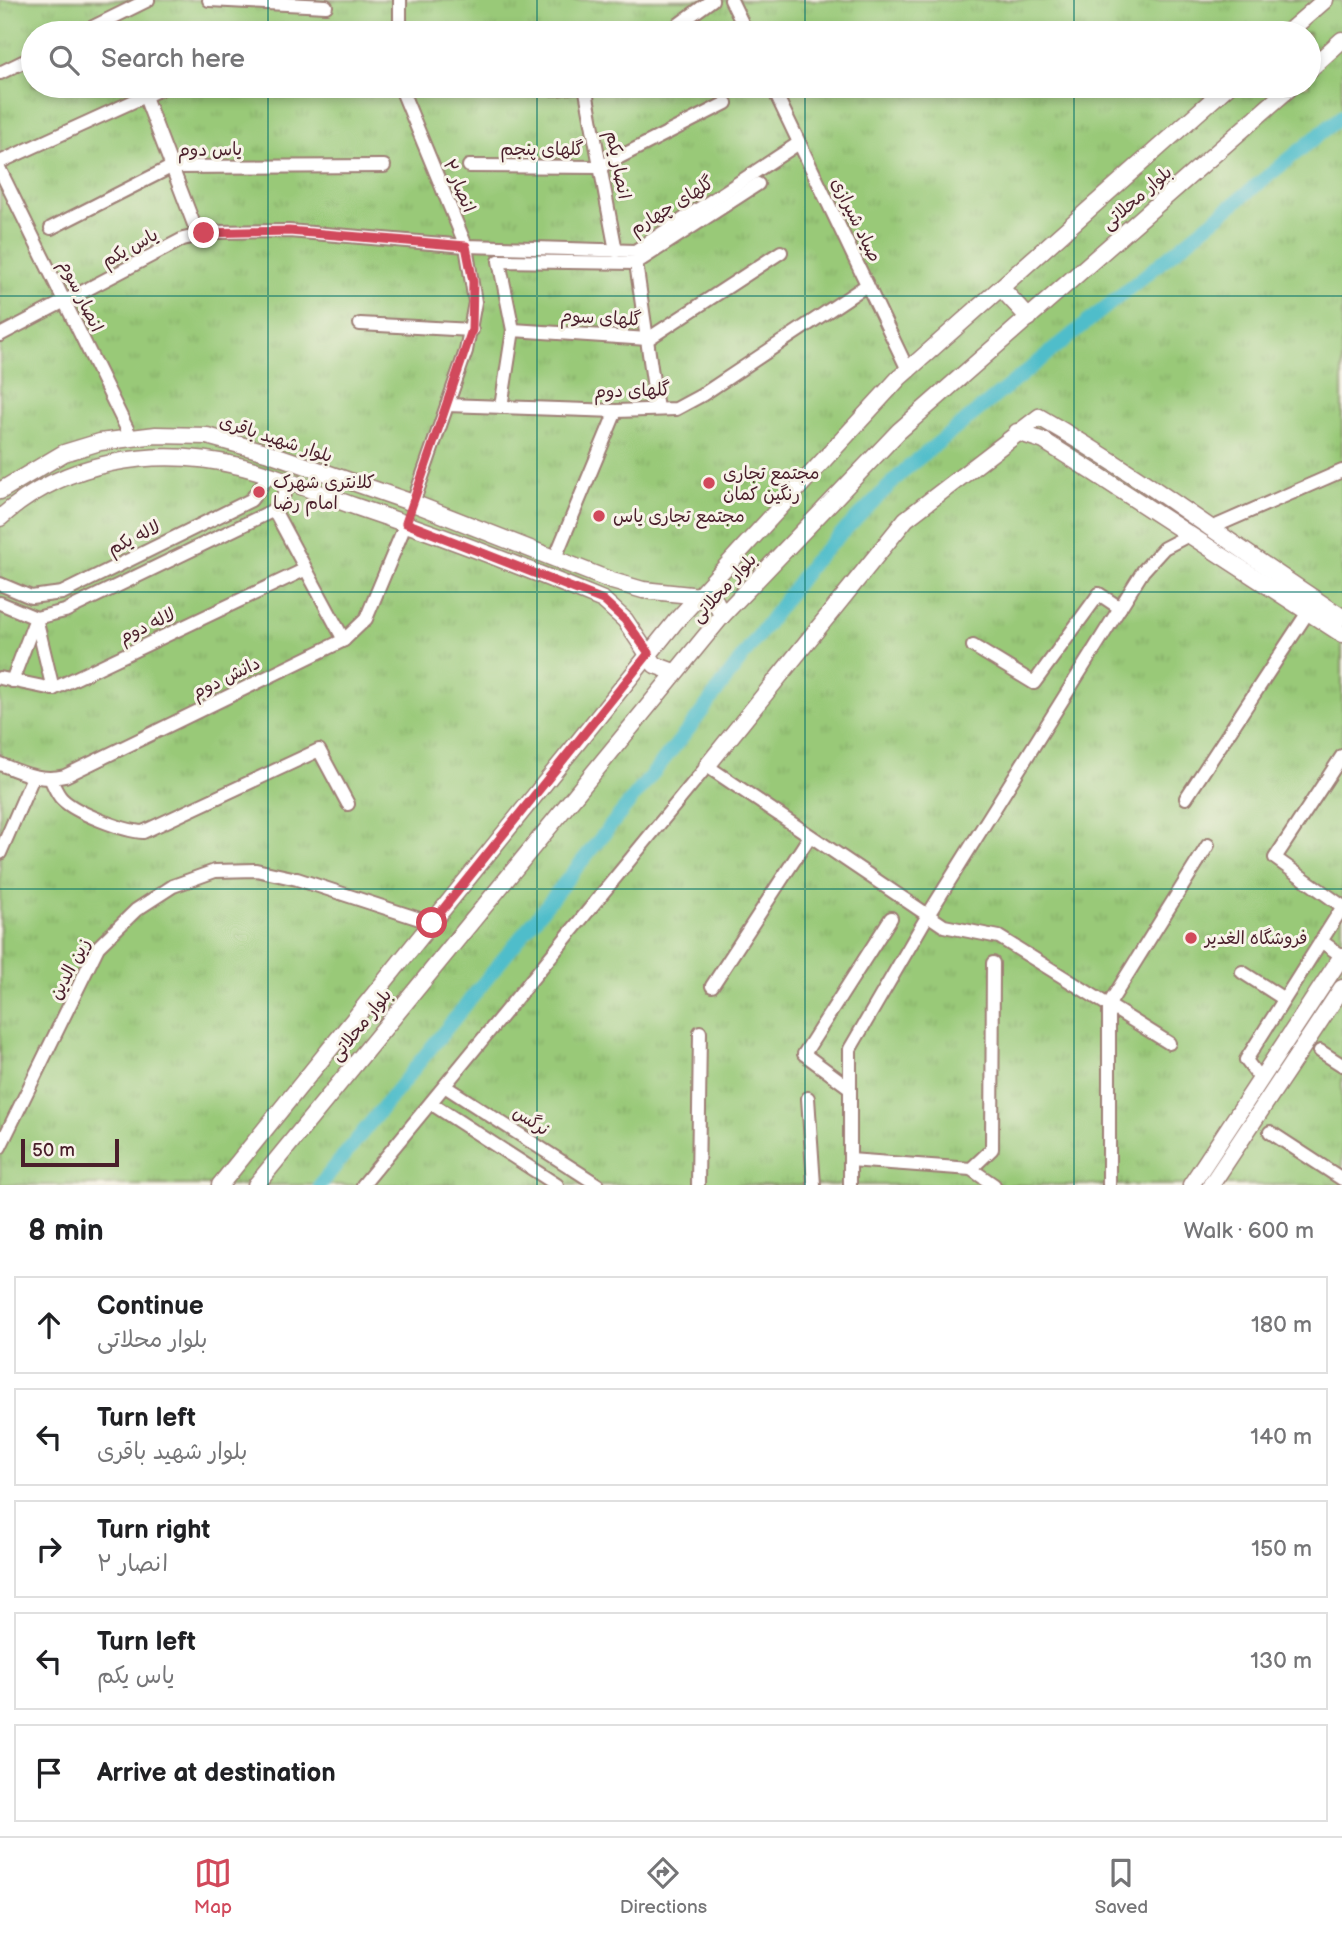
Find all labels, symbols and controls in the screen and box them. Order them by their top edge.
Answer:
search box [21,21,1321,98]
icon: search [45,41,83,79]
text: Search here [101,44,245,75]
street label: انصار یکم [598,129,635,201]
street label: یاس دوم [178,139,242,164]
street label: گلهای پنجم [500,139,584,163]
street label: انصار ۲ [438,156,480,216]
street label: بلوار محلاتی [1097,162,1177,234]
street label: گلهای چهارم [626,172,720,243]
street label: صیاد شیرازی [827,174,885,266]
route end [188,217,219,248]
street label: یاس یکم [98,224,163,275]
street label: انصار سوم [52,257,107,337]
street label: گلهای سوم [560,305,642,334]
street label: گلهای دوم [593,379,671,406]
street label: بلوار شهید باقری [217,411,335,467]
place label: مجتمع تجاری رنگین کمان [723,463,819,505]
place label: کلانتری شهرک امام رضا [273,472,375,517]
marker: مجتمع تجاری رنگین کمان [701,475,717,491]
marker: کلانتری شهرک امام رضا [251,484,267,500]
place label: مجتمع تجاری یاس [613,506,745,529]
marker: مجتمع تجاری یاس [591,508,607,524]
street label: لاله یکم [104,516,165,562]
street label: بلوار محلاتی [687,549,761,627]
street label: لاله دوم [116,604,180,651]
street label: دانش دوم [188,653,265,706]
route start [416,907,447,938]
place label: فروشگاه الغدیر [1203,928,1307,949]
marker: فروشگاه الغدیر [1183,930,1199,946]
street label: زین الدین [45,935,95,1003]
street label: بلوار محلاتی [326,985,396,1065]
street label: نرگس [509,1102,553,1140]
scale bar [21,1136,119,1168]
text: 50 m [32,1139,75,1162]
text: 8 min [28,1213,104,1249]
text: Walk · 600 m [1184,1217,1314,1245]
text: Continue [97,1291,204,1322]
icon: ahead [30,1306,68,1344]
text: 180 m [1251,1311,1312,1339]
text: بلوار محلاتی [97,1326,208,1354]
text: Turn left [97,1403,196,1434]
icon: left [30,1418,68,1456]
text: 140 m [1250,1423,1312,1451]
text: بلوار شهید باقری [97,1438,247,1466]
text: Turn right [97,1515,210,1546]
icon: right [30,1530,68,1568]
text: 150 m [1251,1535,1312,1563]
text: انصار ۲ [97,1550,168,1578]
text: Turn left [97,1627,196,1658]
icon: left [30,1642,68,1680]
text: 130 m [1250,1647,1312,1675]
text: یاس یکم [97,1662,175,1690]
icon: arrive [30,1754,68,1792]
text: Arrive at destination [97,1758,336,1789]
tab: Map [194,1854,232,1919]
tab: Directions [620,1854,707,1919]
tab: Saved [1095,1854,1148,1919]

